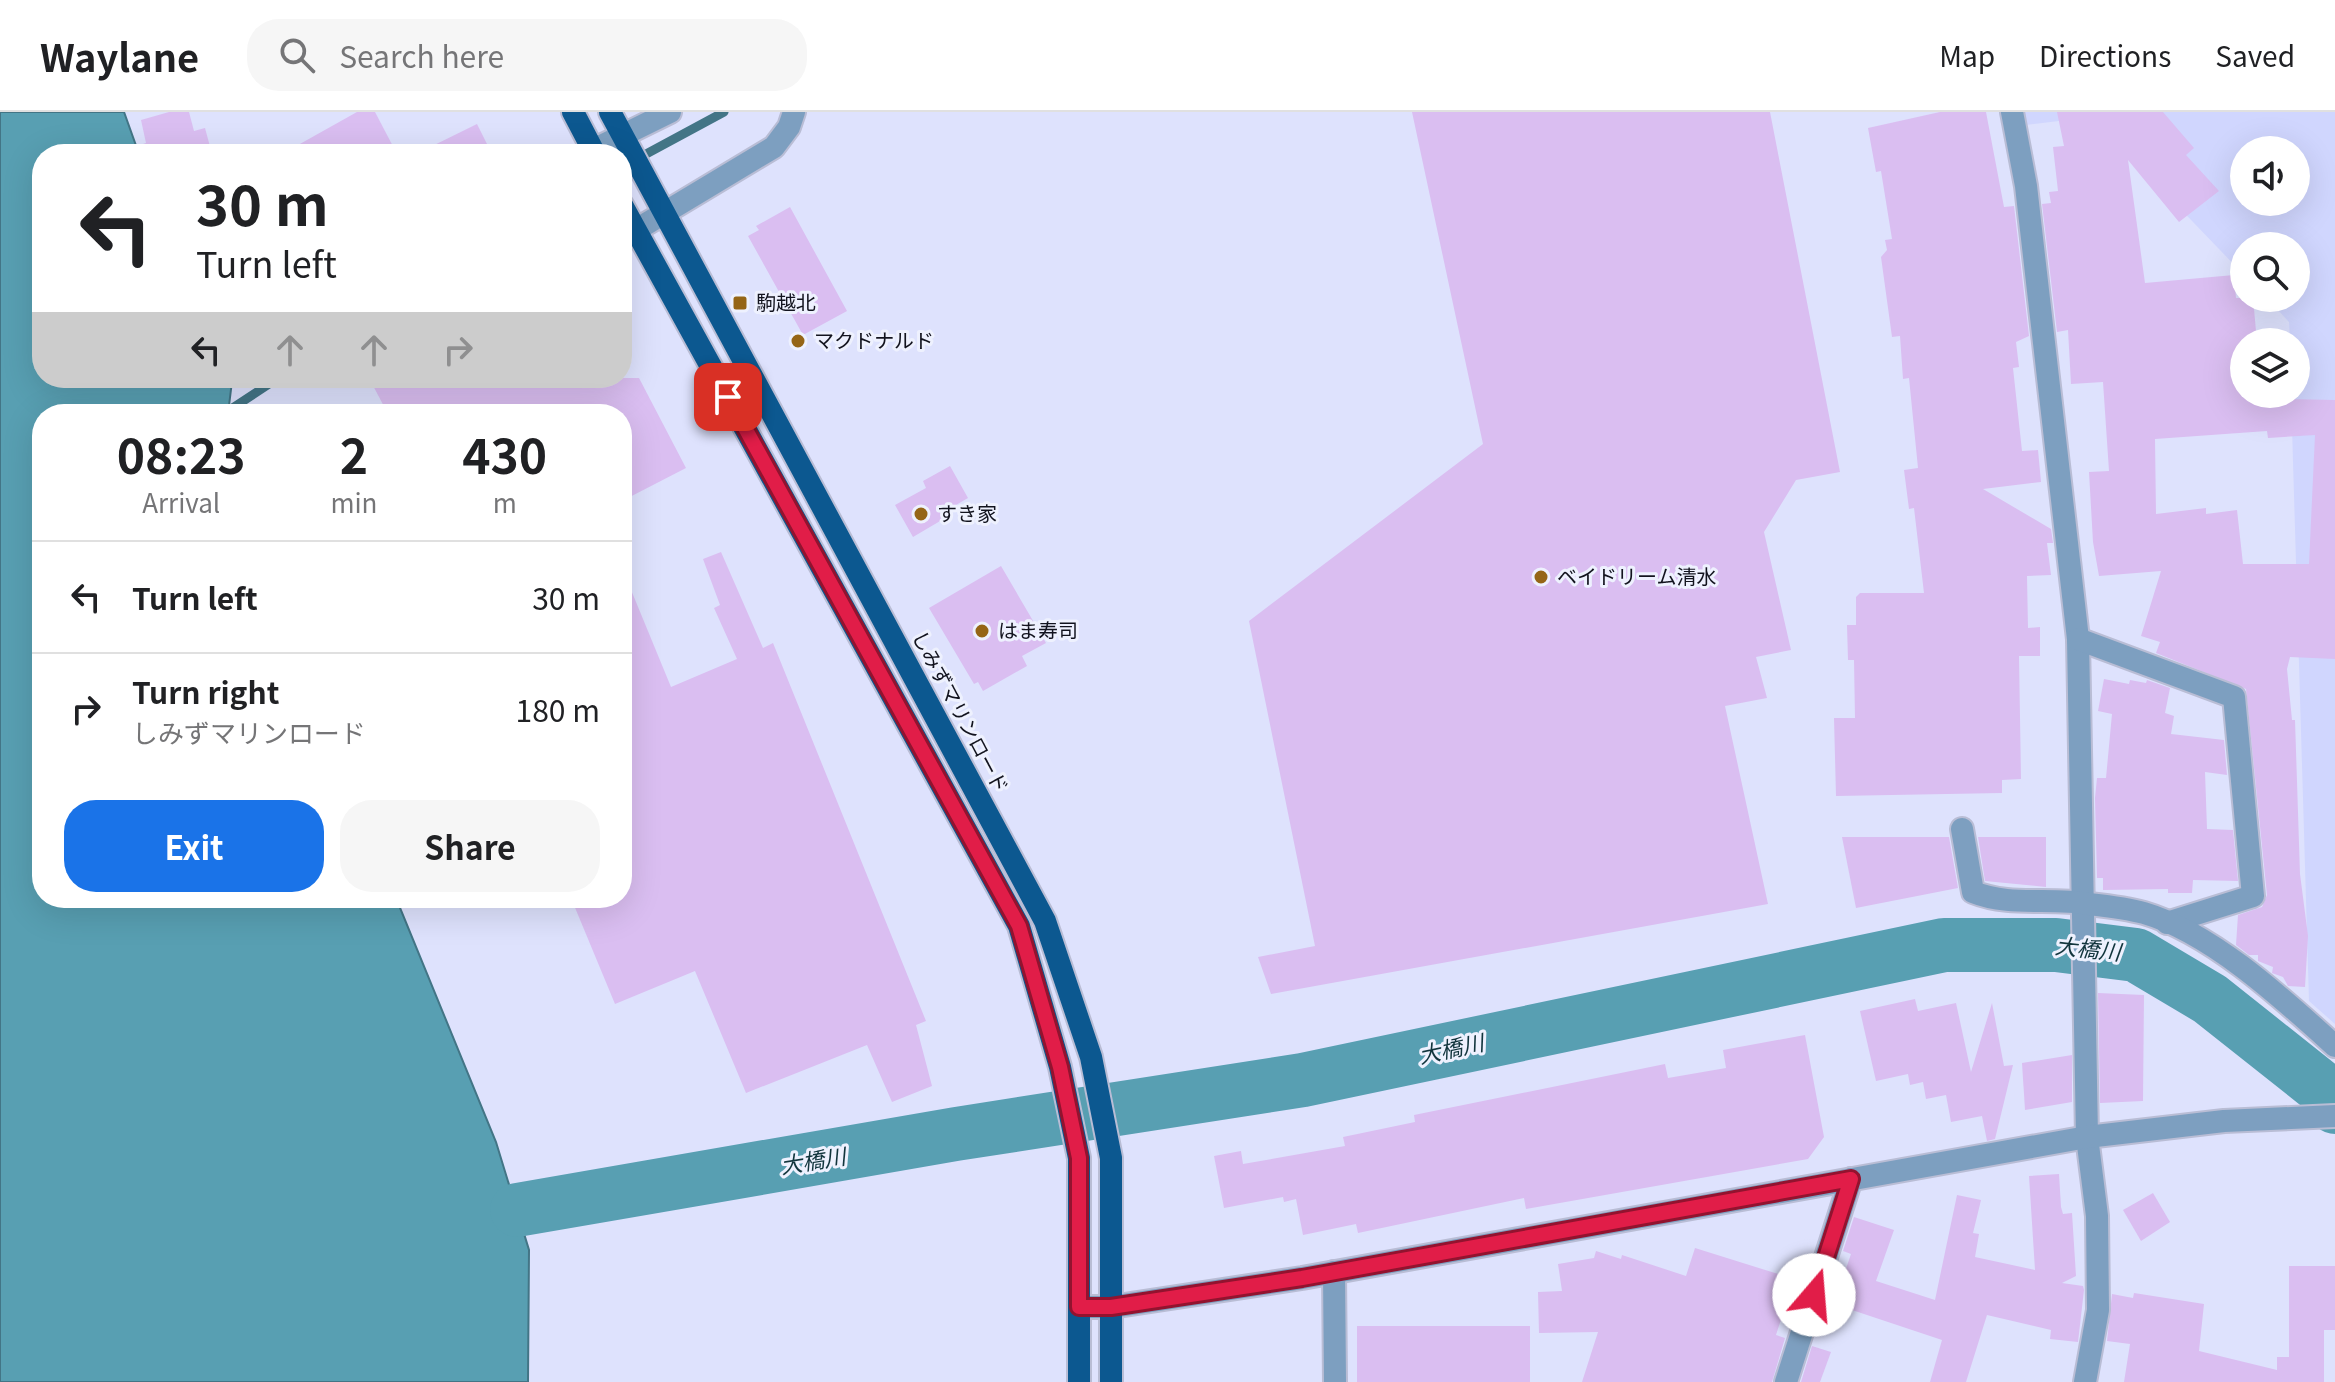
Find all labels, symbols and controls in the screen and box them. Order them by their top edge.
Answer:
search box [247,19,807,91]
text: Waylane [40,28,199,83]
icon: search [275,33,319,77]
text: Search here [339,33,504,77]
text: Map [1939,35,1995,75]
text: Directions [2039,35,2171,75]
text: Saved [2215,35,2295,75]
map controls [2230,136,2310,408]
button: sound [2230,136,2310,216]
text: 30 m [196,161,329,242]
icon: left [64,176,168,280]
button: search [2230,232,2310,312]
text: Turn left [196,236,337,288]
place label: 駒越北 [756,287,816,316]
marker: 駒越北 [731,294,749,312]
place label: マクドナルド [814,325,934,354]
icon: left [184,328,228,372]
icon: ahead [268,328,312,372]
icon: ahead [352,328,396,372]
icon: right [436,328,480,372]
button: layers [2230,328,2310,408]
marker: マクドナルド [789,332,807,350]
pin [694,363,762,431]
icon: arrive [706,375,750,419]
text: 08:23 [117,418,246,488]
text: 2 [340,418,368,488]
text: 430 [462,418,547,488]
text: Arrival [142,483,220,520]
text: min [330,483,377,520]
text: m [493,483,517,520]
place label: すき家 [937,498,997,527]
marker: すき家 [912,505,930,523]
place label: ベイドリーム清水 [1557,561,1716,590]
marker: ベイドリーム清水 [1532,568,1550,586]
icon: left [64,575,108,619]
text: Turn left [132,575,258,619]
text: 30 m [532,575,600,619]
place label: はま寿司 [998,615,1078,644]
marker: はま寿司 [973,622,991,640]
street label: しみずマリンロード [906,625,1016,798]
text: Turn right [132,669,279,713]
icon: right [64,687,108,731]
text: 180 m [516,687,600,731]
text: しみずマリンロード [132,713,366,750]
button: Exit [64,800,324,892]
button: Share [340,800,600,892]
water label: 大橋川 [2054,928,2125,967]
water label: 大橋川 [1415,1024,1488,1070]
water label: 大橋川 [778,1138,850,1180]
position arrow [1772,1253,1856,1337]

